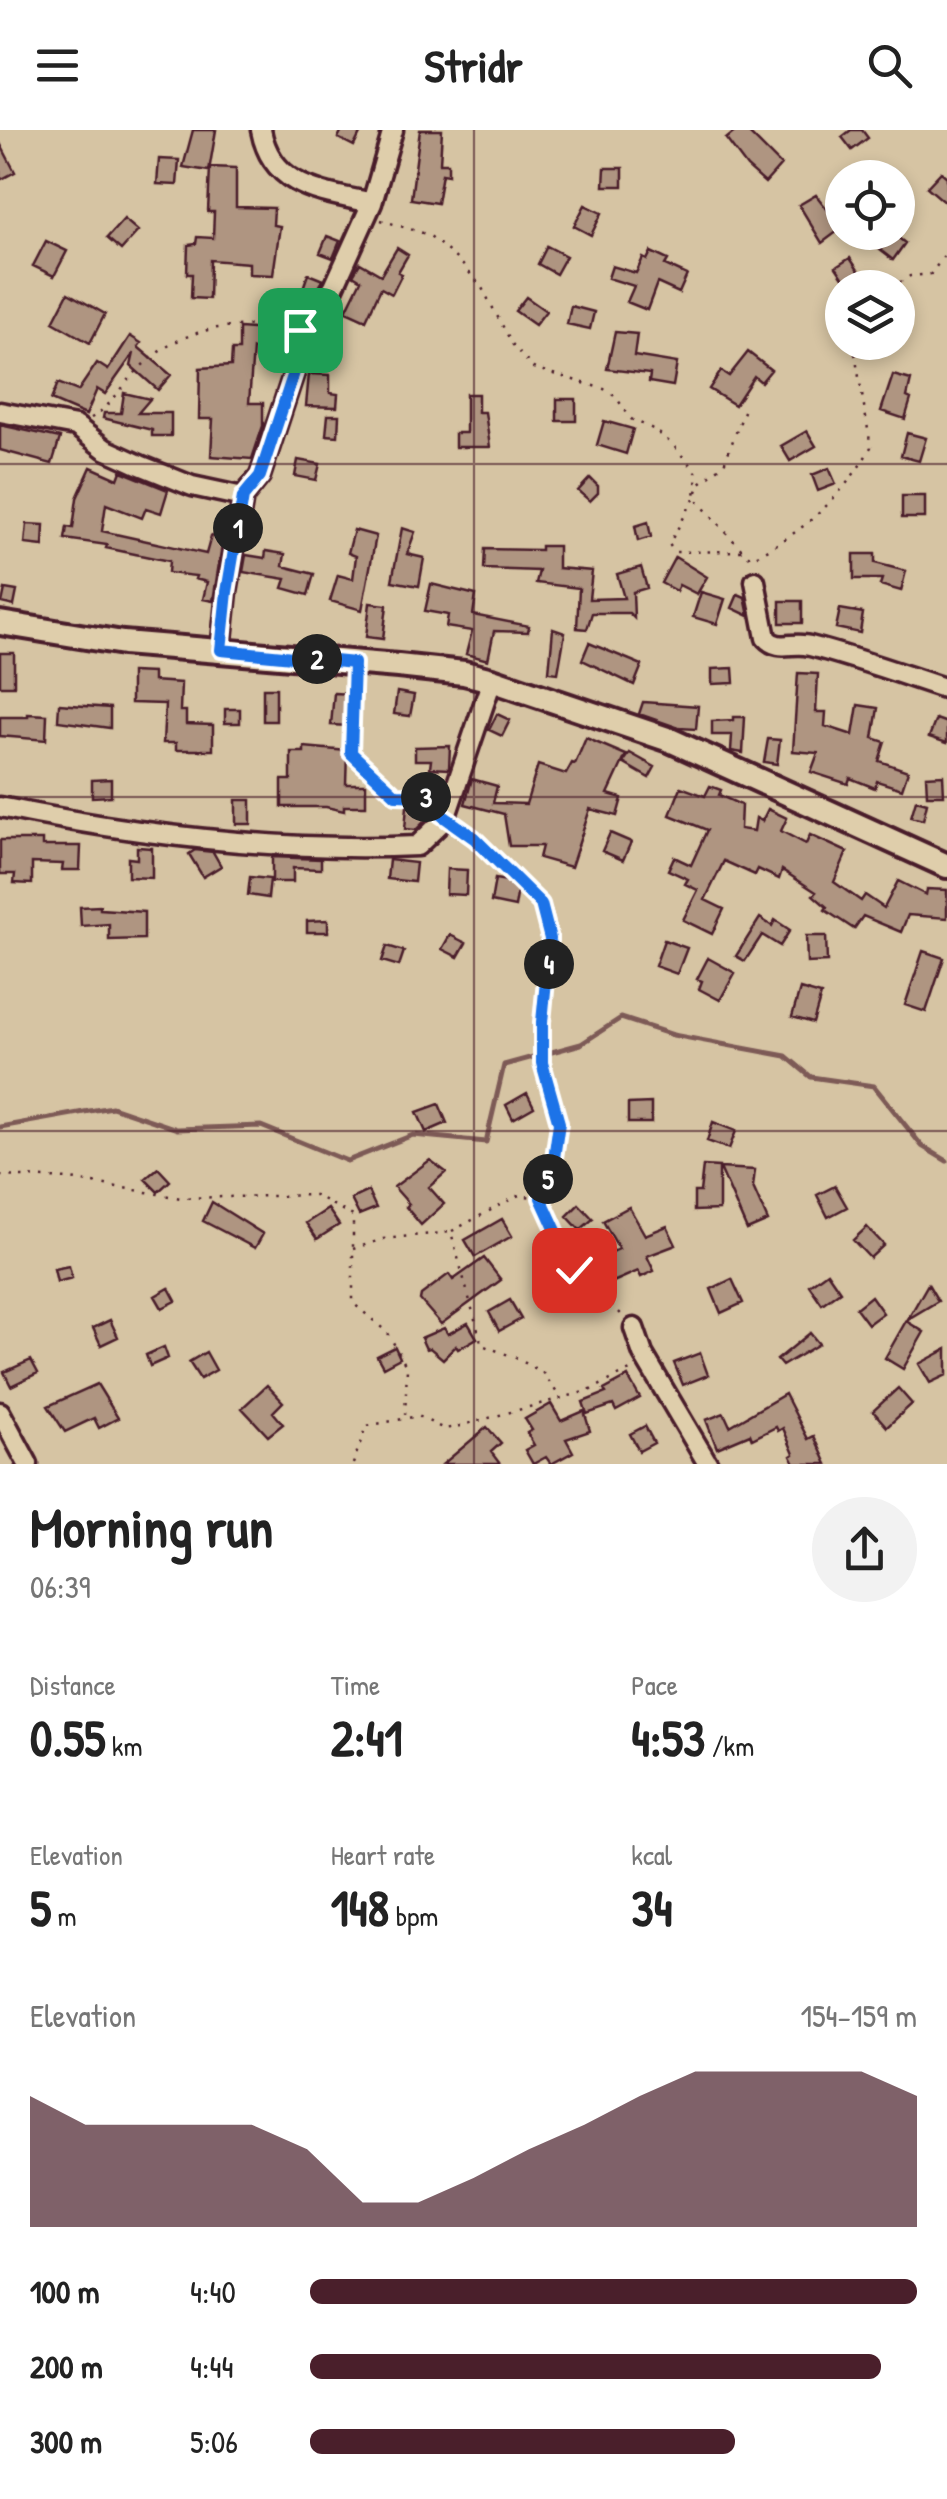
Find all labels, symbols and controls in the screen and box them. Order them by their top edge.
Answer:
text: Stridr [424,35,523,96]
icon: menu [30,38,85,93]
icon: search [862,38,917,93]
map controls [825,160,915,360]
button: locate [825,160,915,250]
button: layers [825,270,915,360]
pin [258,288,343,373]
icon: arrive [273,303,328,358]
pin: 1 [213,503,263,553]
text: 1 [233,509,243,547]
pin: 2 [292,634,342,684]
text: 2 [310,640,324,678]
pin: 3 [401,772,451,822]
text: 3 [420,778,432,816]
pin: 4 [524,939,574,989]
text: 4 [544,945,554,983]
pin: 5 [523,1154,573,1204]
text: 5 [542,1160,554,1198]
pin [532,1228,617,1313]
icon: check [547,1243,602,1298]
text: Morning run [30,1490,273,1564]
button: share [812,1497,917,1602]
text: 06:39 [30,1565,91,1608]
text: Distance [30,1666,116,1704]
text: Time [331,1666,380,1704]
text: Pace [631,1666,678,1704]
text: 0.55 [30,1704,105,1772]
text: 2:41 [331,1704,403,1772]
text: 4:53 [631,1704,705,1772]
text: km [105,1727,143,1765]
text: /km [705,1727,754,1765]
text: Elevation [30,1836,123,1874]
text: Heart rate [331,1836,435,1874]
text: kcal [631,1836,672,1874]
text: 5 [30,1874,51,1942]
text: 148 [331,1874,389,1942]
text: 34 [631,1874,672,1942]
text: m [51,1897,77,1935]
text: bpm [389,1897,438,1935]
text: Elevation [30,1994,136,2037]
text: 154–159 m [800,1994,917,2037]
text: 100 m [30,2270,99,2313]
text: 4:40 [190,2270,236,2313]
text: 200 m [30,2345,103,2388]
text: 4:44 [190,2345,233,2388]
text: 300 m [30,2420,102,2463]
text: 5:06 [190,2420,238,2463]

